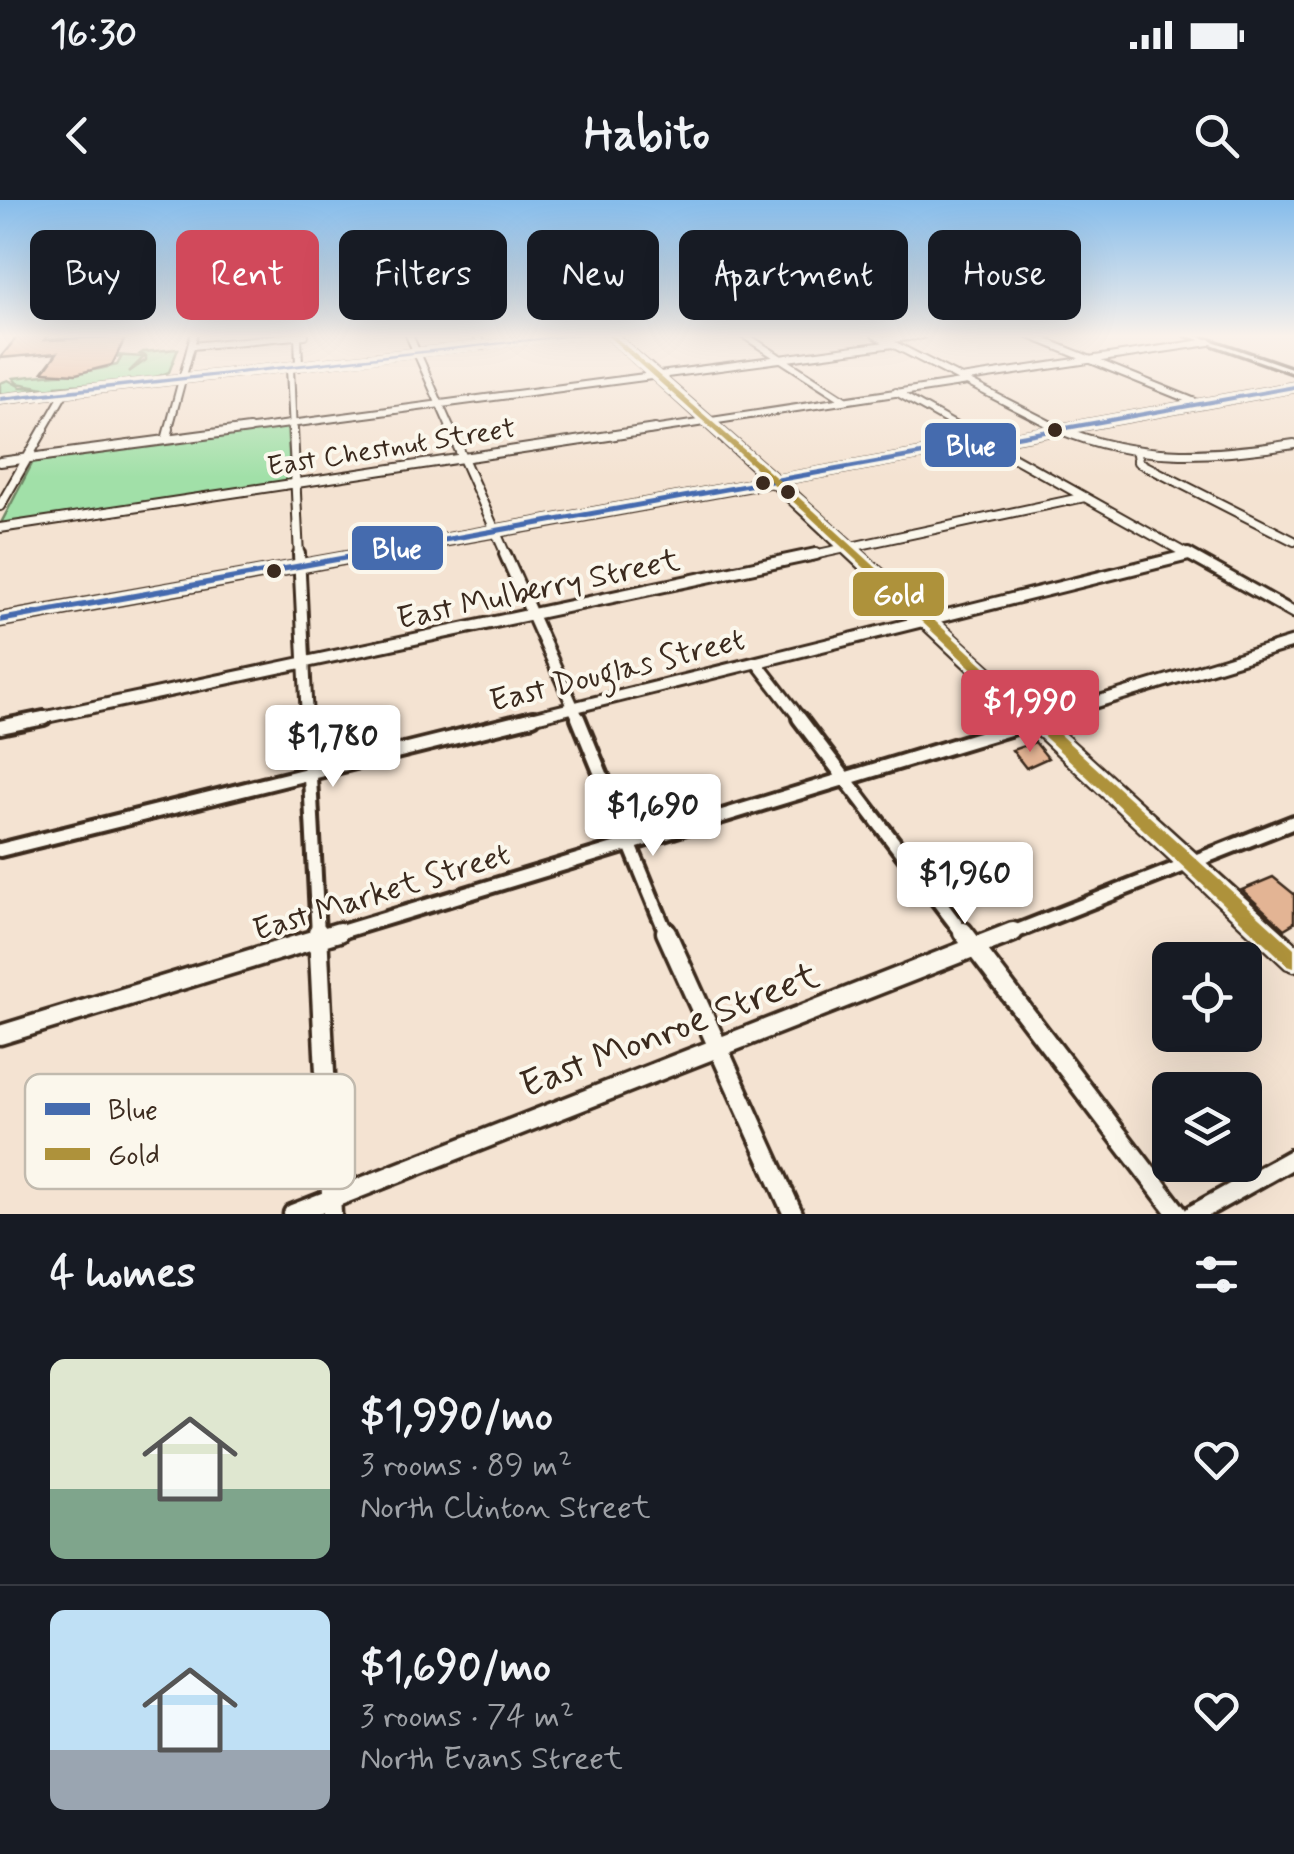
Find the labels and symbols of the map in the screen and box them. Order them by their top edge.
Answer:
street label: East Chestnut Street [265,411,518,486]
unlabelled marker [1045,420,1065,440]
line badge: Blue [923,421,1018,469]
text: Blue [946,429,996,466]
unlabelled marker [753,473,773,493]
unlabelled marker [778,482,798,502]
line badge: Blue [350,524,445,572]
text: Blue [372,532,422,569]
street label: East Mulberry Street [393,539,684,640]
unlabelled marker [264,561,284,581]
line badge: Gold [851,570,946,618]
text: Gold [873,578,925,615]
street label: East Douglas Street [486,619,750,726]
pin: $1,990 [949,670,1111,755]
pin: $1,780 [252,705,414,790]
pin: $1,690 [572,774,734,859]
street label: East Market Street [248,834,515,952]
pin: $1,960 [884,842,1046,927]
street label: East Monroe Street [513,952,826,1111]
legend [25,1074,355,1189]
text: Blue [108,1093,158,1130]
text: Gold [108,1138,160,1175]

